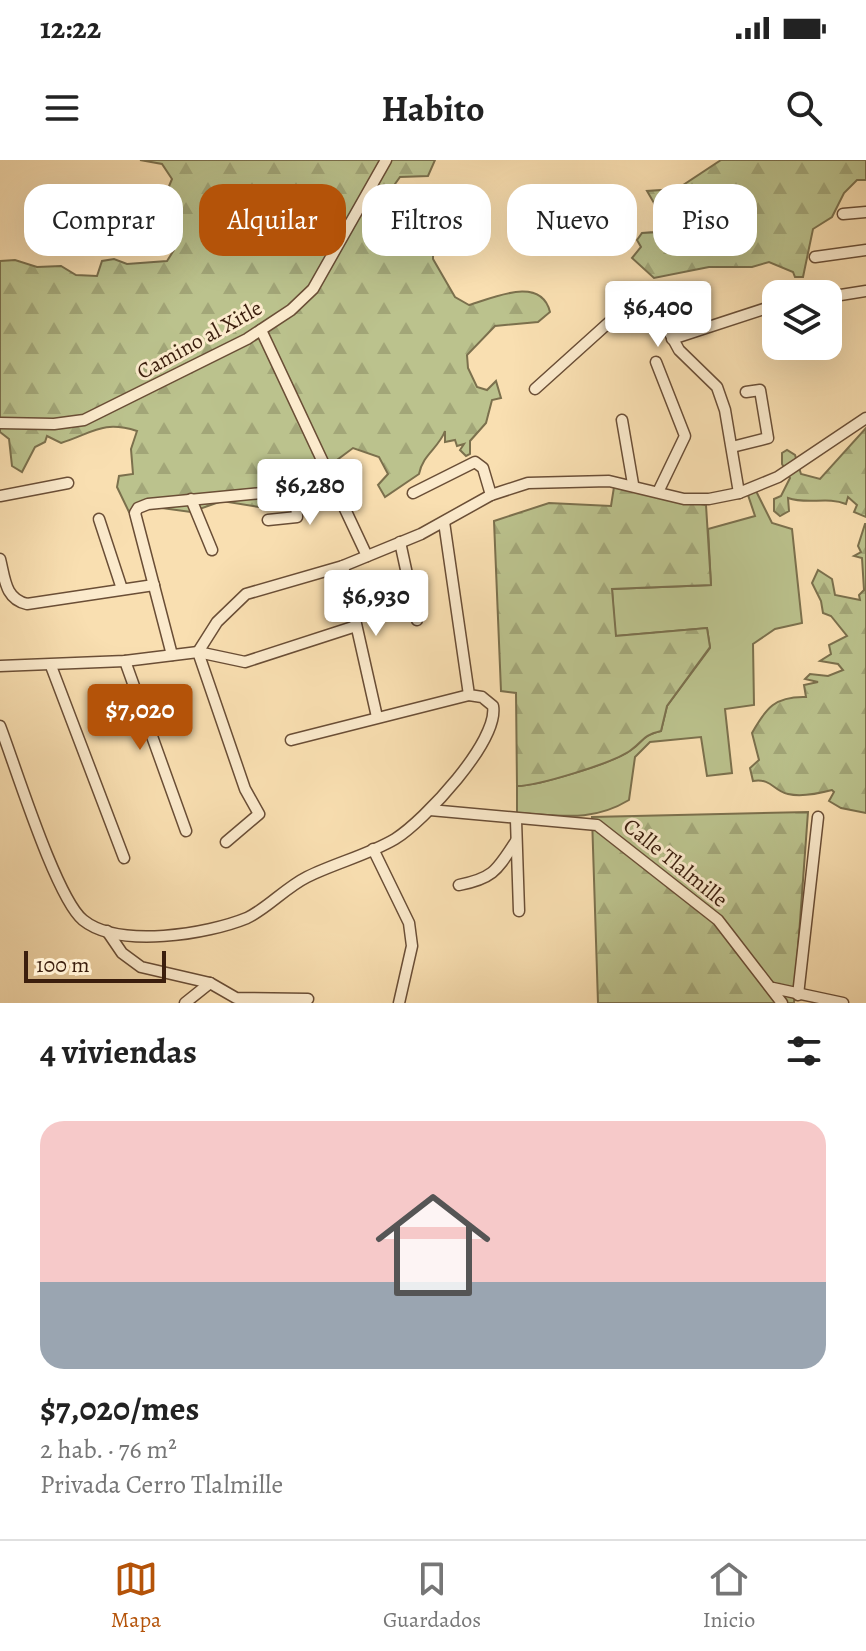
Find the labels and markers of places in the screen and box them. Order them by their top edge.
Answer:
pin: $6,400 [593,281,723,349]
pin: $6,280 [245,459,375,527]
pin: $6,930 [311,570,441,638]
pin: $7,020 [75,684,205,752]

